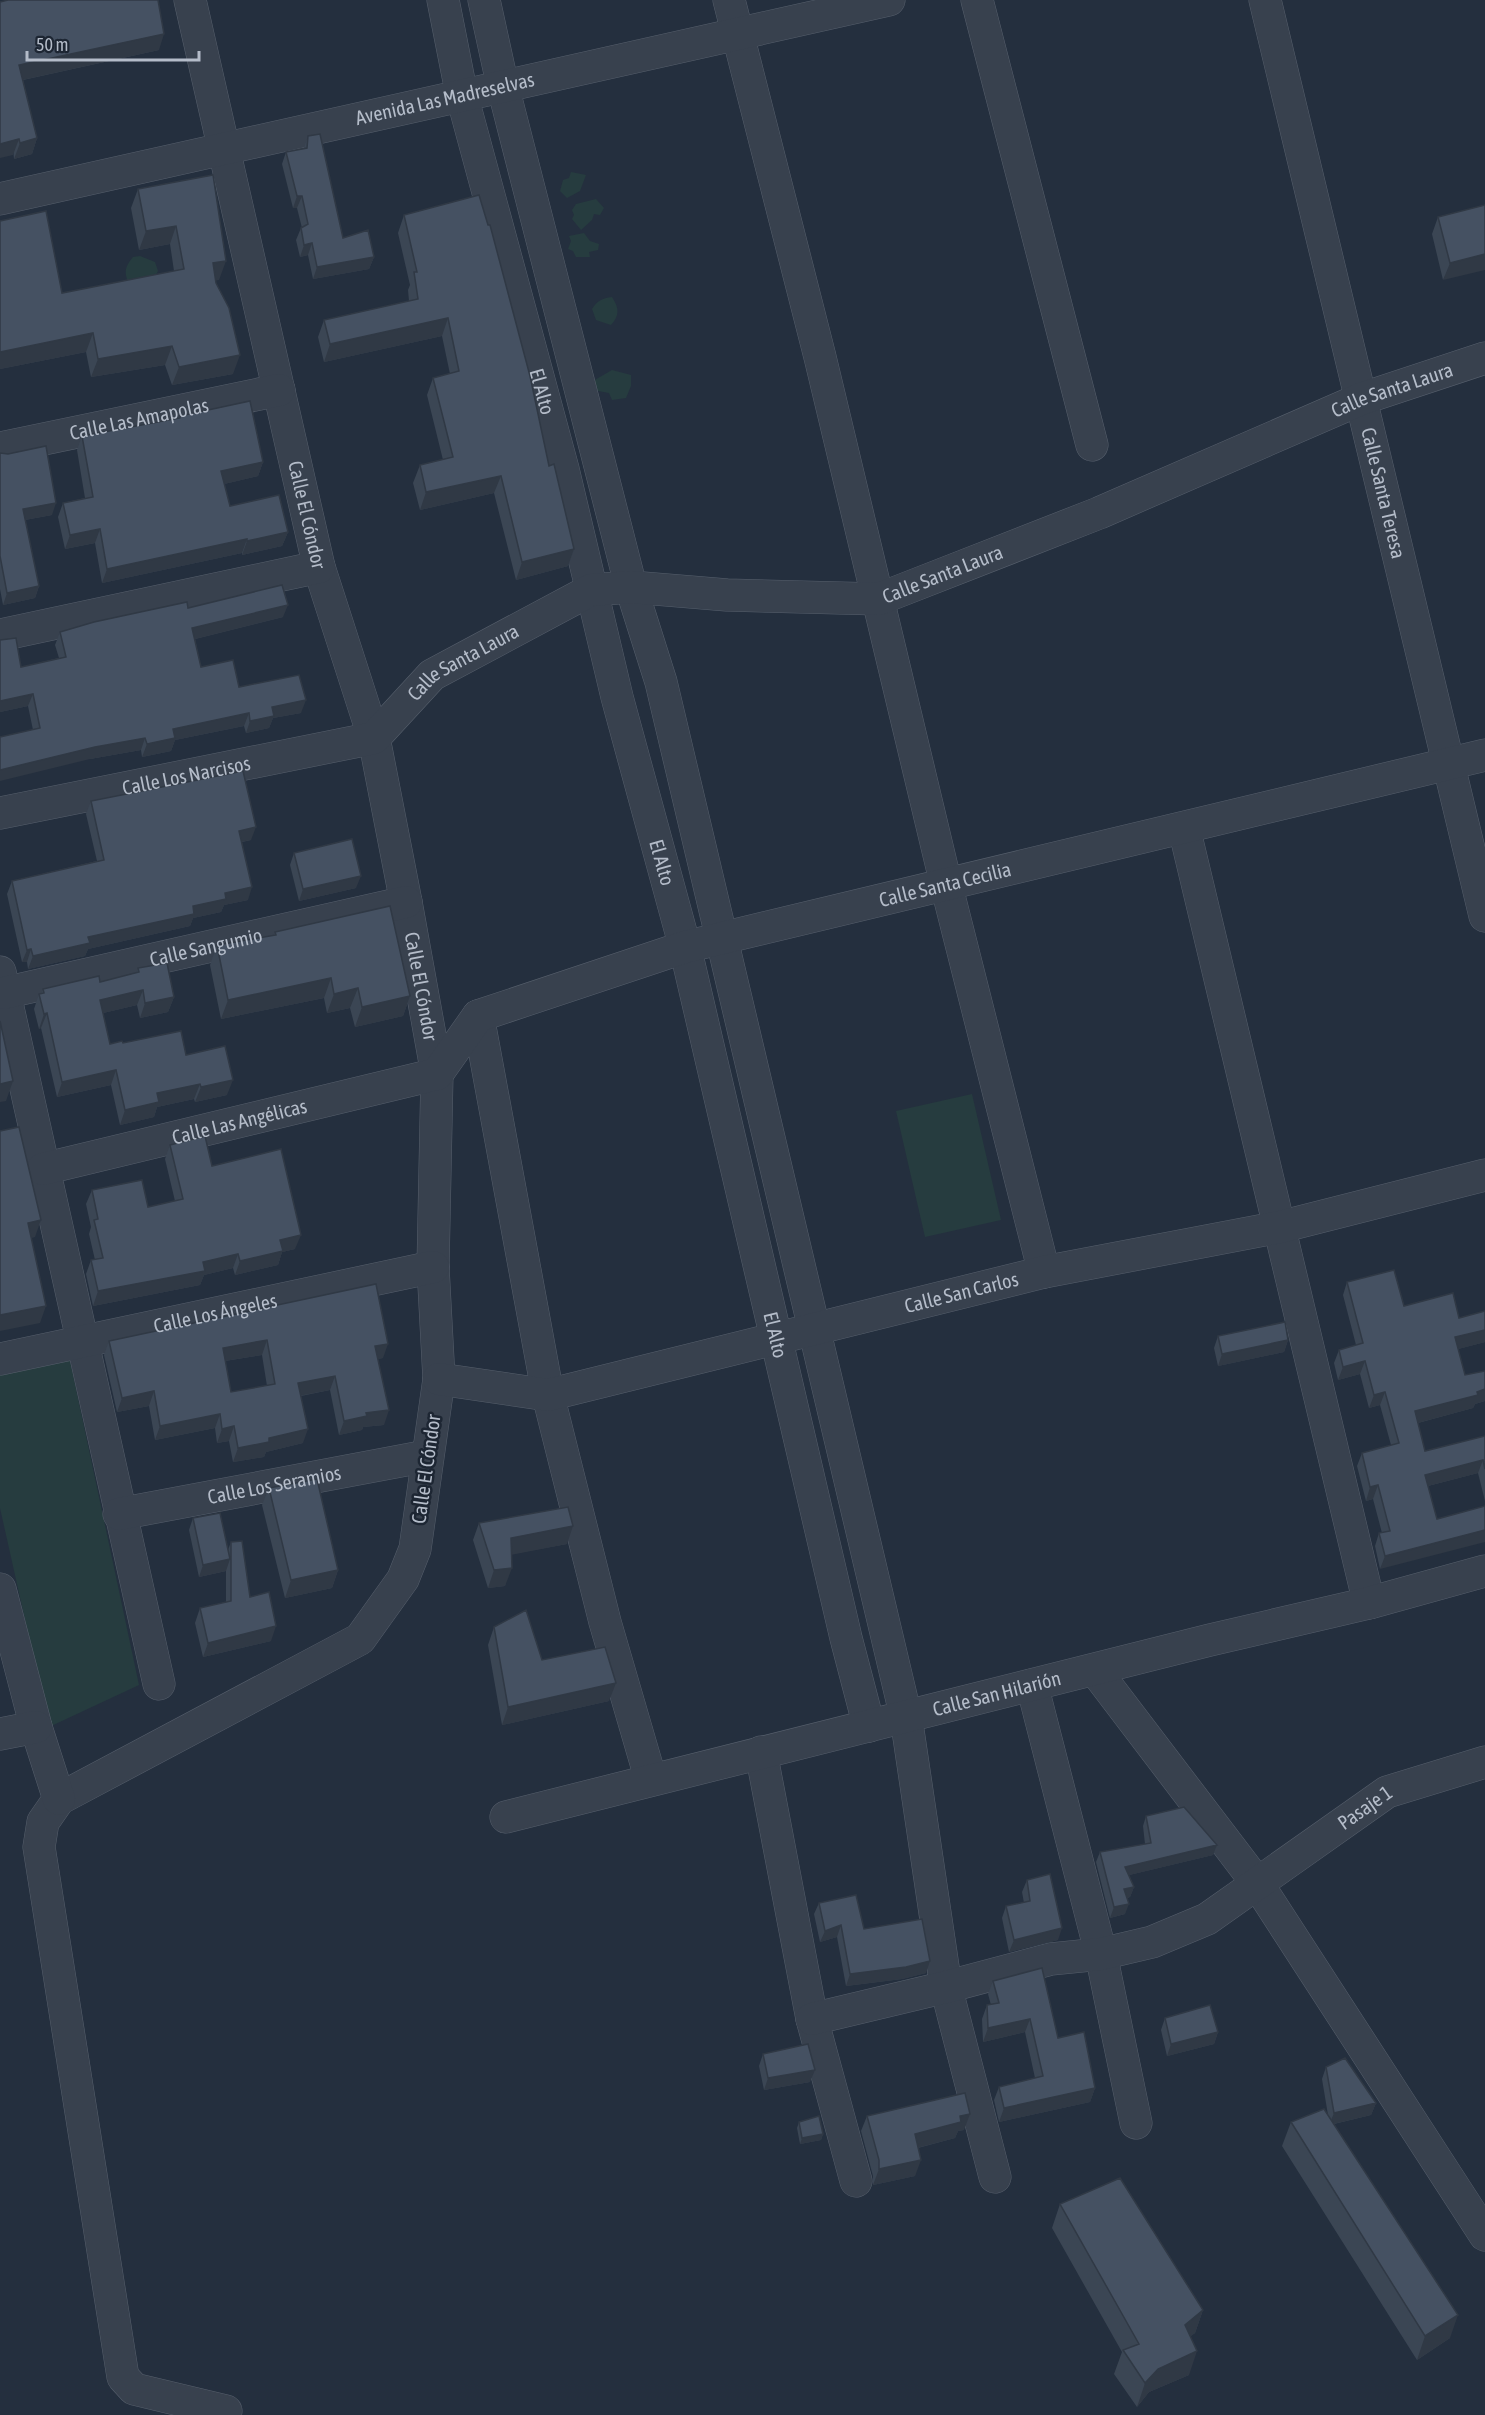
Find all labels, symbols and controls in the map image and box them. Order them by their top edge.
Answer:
scale bar [27,24,200,62]
text: 50 m [36,34,68,55]
street label: Avenida Las Madreselvas [353,67,536,129]
street label: Calle Santa Laura [1327,358,1455,422]
street label: El Alto [525,366,560,417]
street label: Calle Las Amapolas [67,393,211,444]
street label: Calle Santa Teresa [1357,425,1411,561]
street label: Calle El Cóndor [284,459,331,572]
street label: Calle Santa Laura [879,540,1006,608]
street label: Calle Santa Laura [402,619,522,705]
street label: Calle Los Narcisos [120,751,252,799]
street label: El Alto [645,837,680,888]
street label: Calle Santa Cecilia [877,857,1013,911]
street label: Calle Sangumio [147,923,264,971]
street label: Calle El Cóndor [401,930,443,1044]
street label: Calle Las Angélicas [169,1094,309,1149]
street label: Calle San Carlos [902,1267,1021,1317]
street label: Calle Los Ángeles [151,1288,279,1337]
street label: El Alto [759,1309,792,1360]
street label: Calle El Cóndor [406,1412,445,1525]
street label: Calle Los Seramios [206,1460,343,1508]
street label: Calle San Hilarión [930,1666,1063,1720]
street label: Pasaje 1 [1333,1780,1396,1834]

